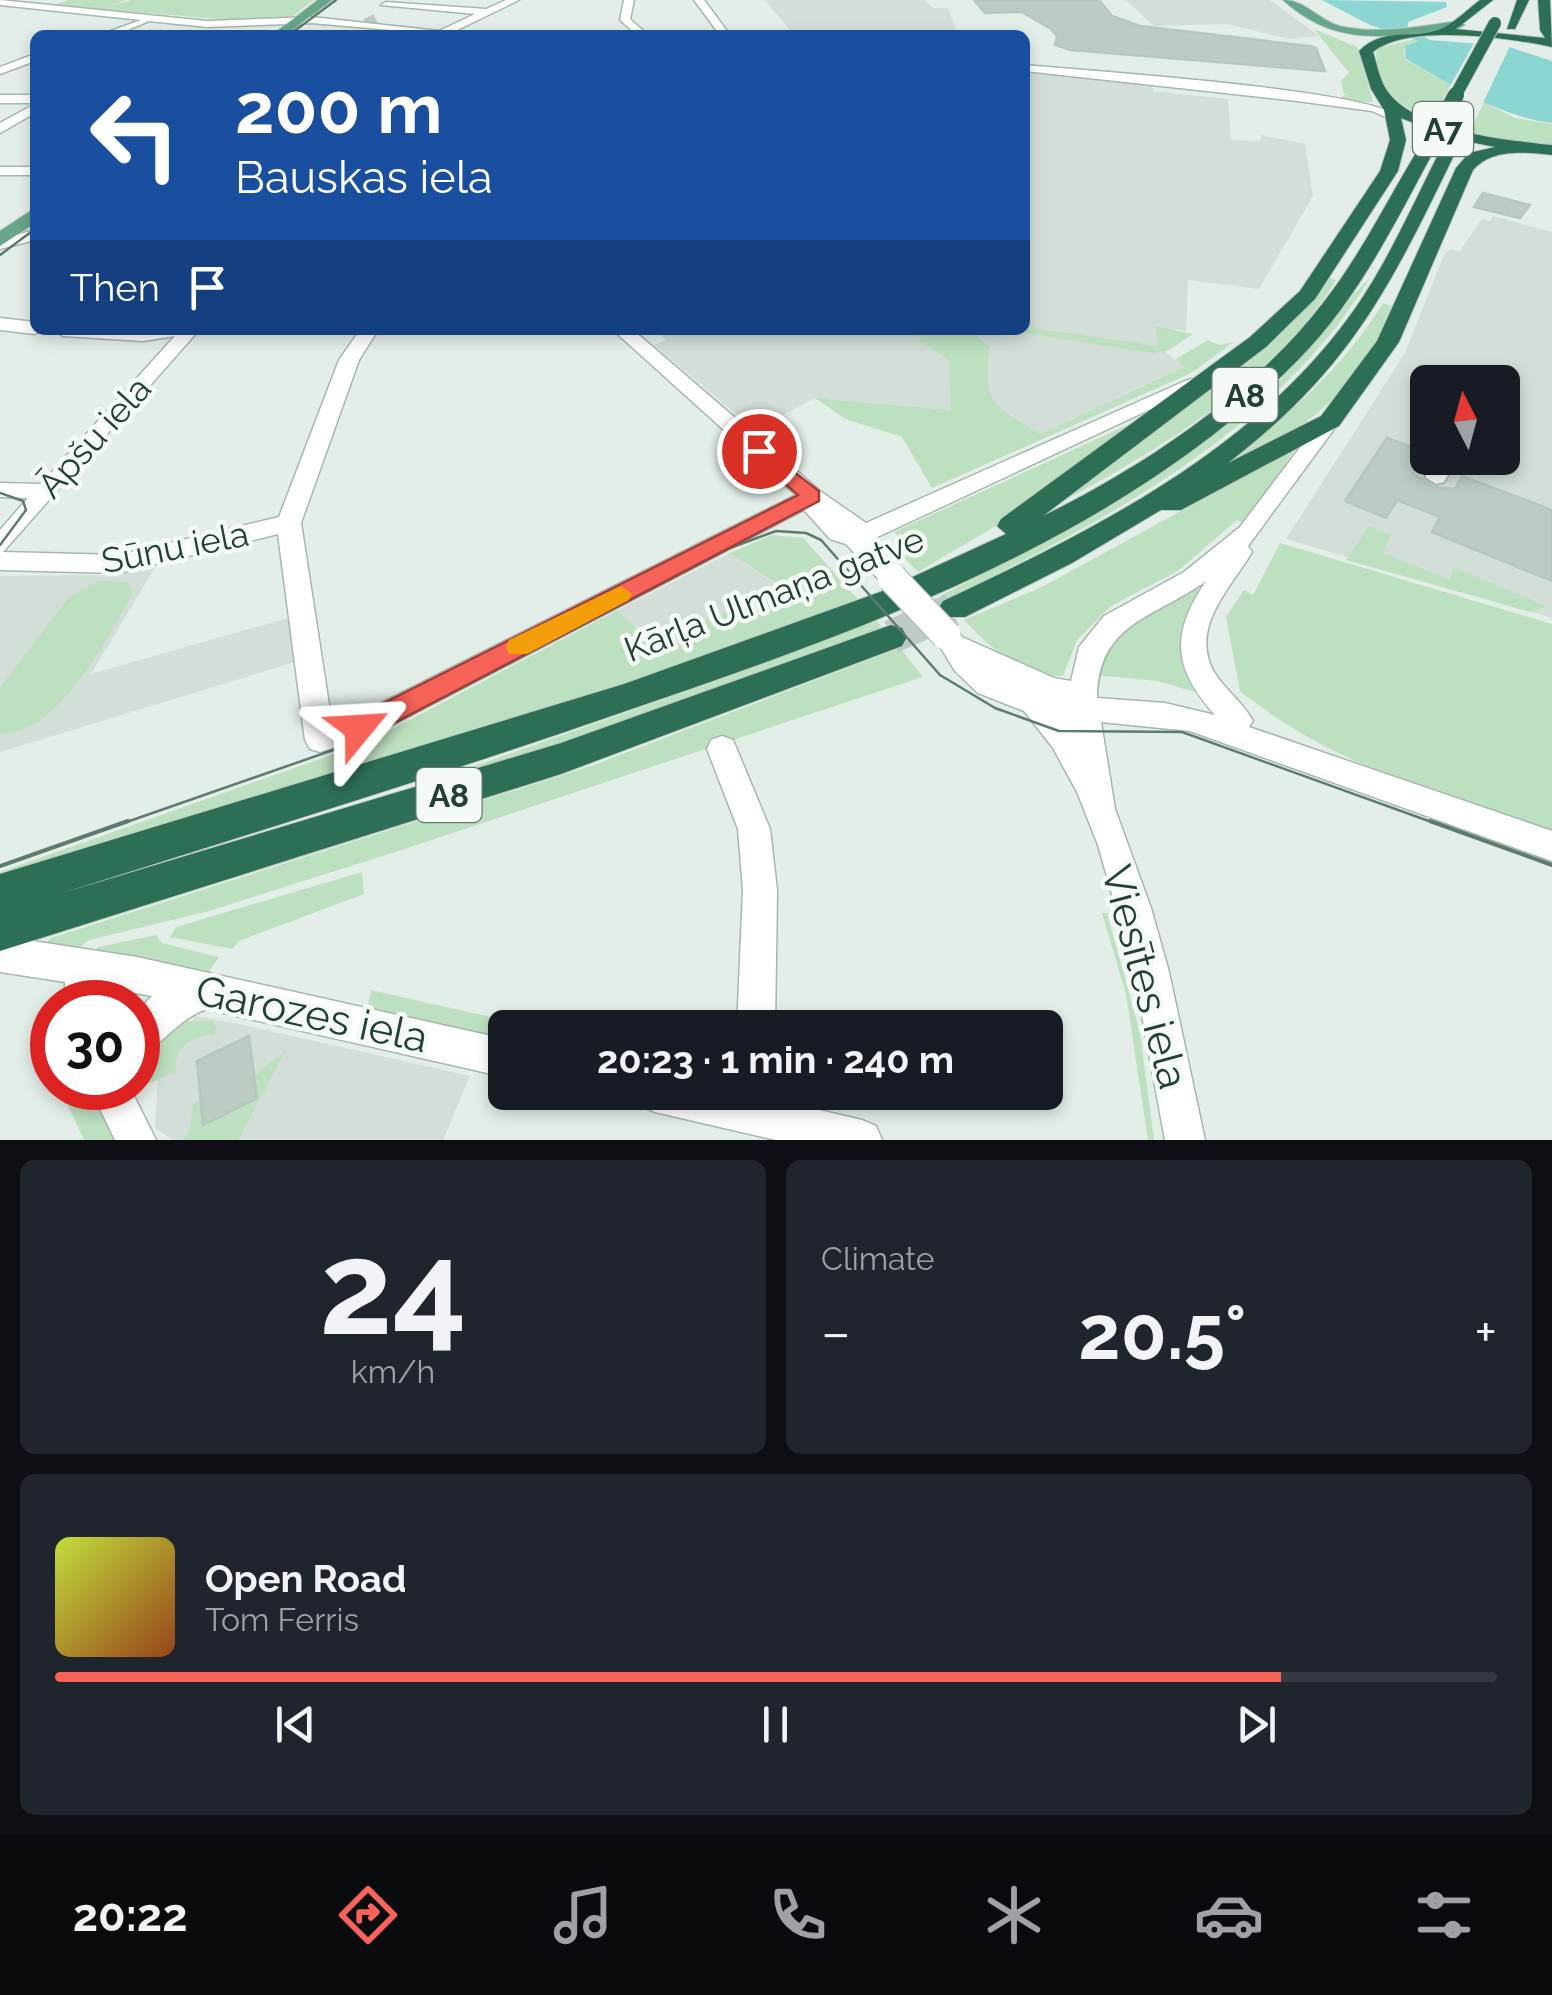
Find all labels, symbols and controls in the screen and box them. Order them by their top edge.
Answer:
text: 200 m [235,67,442,149]
icon: left [70,70,200,200]
road number: A7 [1413,102,1473,156]
text: Bauskas iela [235,151,492,204]
icon: arrive [180,260,235,315]
text: Then [70,265,160,310]
north arrow [1410,365,1520,475]
map controls [1410,365,1520,475]
street label: Āpšu iela [29,368,159,506]
road number: A8 [1212,368,1278,422]
pin [717,409,802,494]
icon: arrive [732,424,787,479]
street label: Sūnu iela [98,513,252,581]
street label: Kārļa Ulmaņa gatve [618,518,930,670]
position arrow [307,676,411,780]
road number: A8 [416,768,482,822]
street label: Viesītes iela [1092,860,1198,1094]
street label: Garozes iela [192,966,432,1062]
speed limit sign: 30 [30,980,160,1110]
text: 20:23 · 1 min · 240 m [597,1037,954,1082]
text: 24 [319,1212,467,1364]
text: Climate [821,1240,935,1277]
text: 20.5° [1078,1288,1246,1377]
text: − [821,1300,851,1365]
text: + [1474,1300,1497,1365]
text: km/h [351,1353,435,1390]
text: Open Road [205,1556,406,1601]
text: Tom Ferris [205,1601,359,1638]
icon: previous [268,1697,323,1752]
icon: pause [748,1697,803,1752]
icon: next [1229,1697,1284,1752]
icon: directions [333,1880,403,1950]
icon: music [548,1880,618,1950]
icon: phone [763,1880,833,1950]
icon: climate [979,1880,1049,1950]
icon: car [1194,1880,1264,1950]
icon: filters [1409,1880,1479,1950]
text: 20:22 [73,1889,188,1942]

